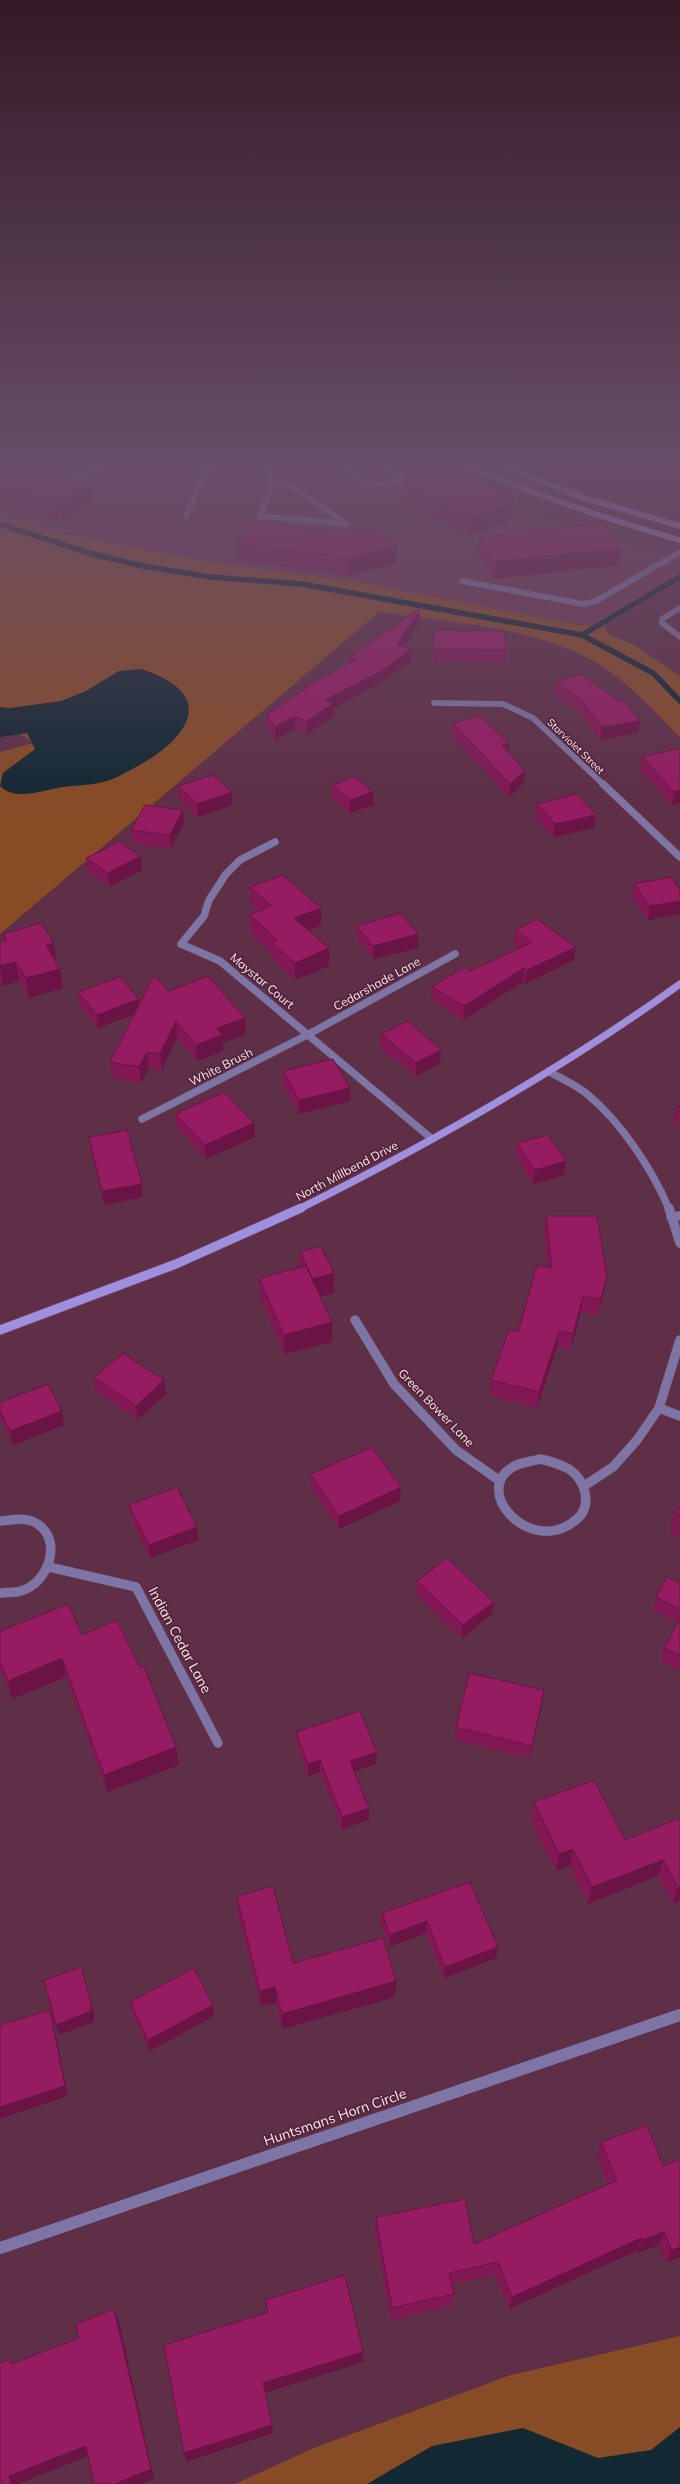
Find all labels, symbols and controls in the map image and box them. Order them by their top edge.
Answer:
street label: Starviolet Street [544,716,607,777]
street label: Maystar Court [227,950,297,1012]
street label: Cedarshade Lane [331,953,423,1014]
street label: White Brush [186,1044,255,1089]
street label: North Millbend Drive [293,1137,401,1204]
street label: Green Bower Lane [395,1365,477,1450]
street label: Indian Cedar Lane [144,1584,216,1696]
street label: Huntsmans Horn Circle [261,2084,409,2150]

